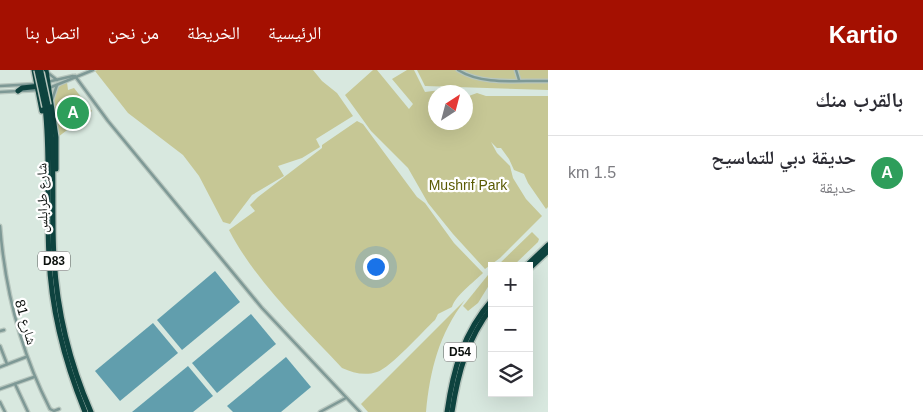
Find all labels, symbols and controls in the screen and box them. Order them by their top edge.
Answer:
text: Kartio [829,21,898,48]
text: اتصل بنا [25,23,80,43]
text: من نحن [108,23,159,43]
text: الخريطة [187,23,240,43]
text: الرئيسية [268,23,321,43]
north arrow [428,85,473,130]
text: بالقرب منك [815,88,903,111]
pin: A [57,94,89,132]
text: حديقة دبي للتماسيح [711,147,856,168]
street label: شارع طرابلس [33,163,53,233]
text: 1.5 km [568,164,616,181]
text: A [881,164,893,181]
park label: Mushrif Park [429,177,508,193]
text: حديقة [819,179,856,196]
road number: D83 [38,252,70,270]
your location [363,254,389,280]
map controls [488,262,533,397]
button: + [488,262,533,307]
street label: شارع 81 [10,298,40,347]
button: − [488,307,533,352]
road number: D54 [444,342,476,362]
button: layers [488,352,533,397]

